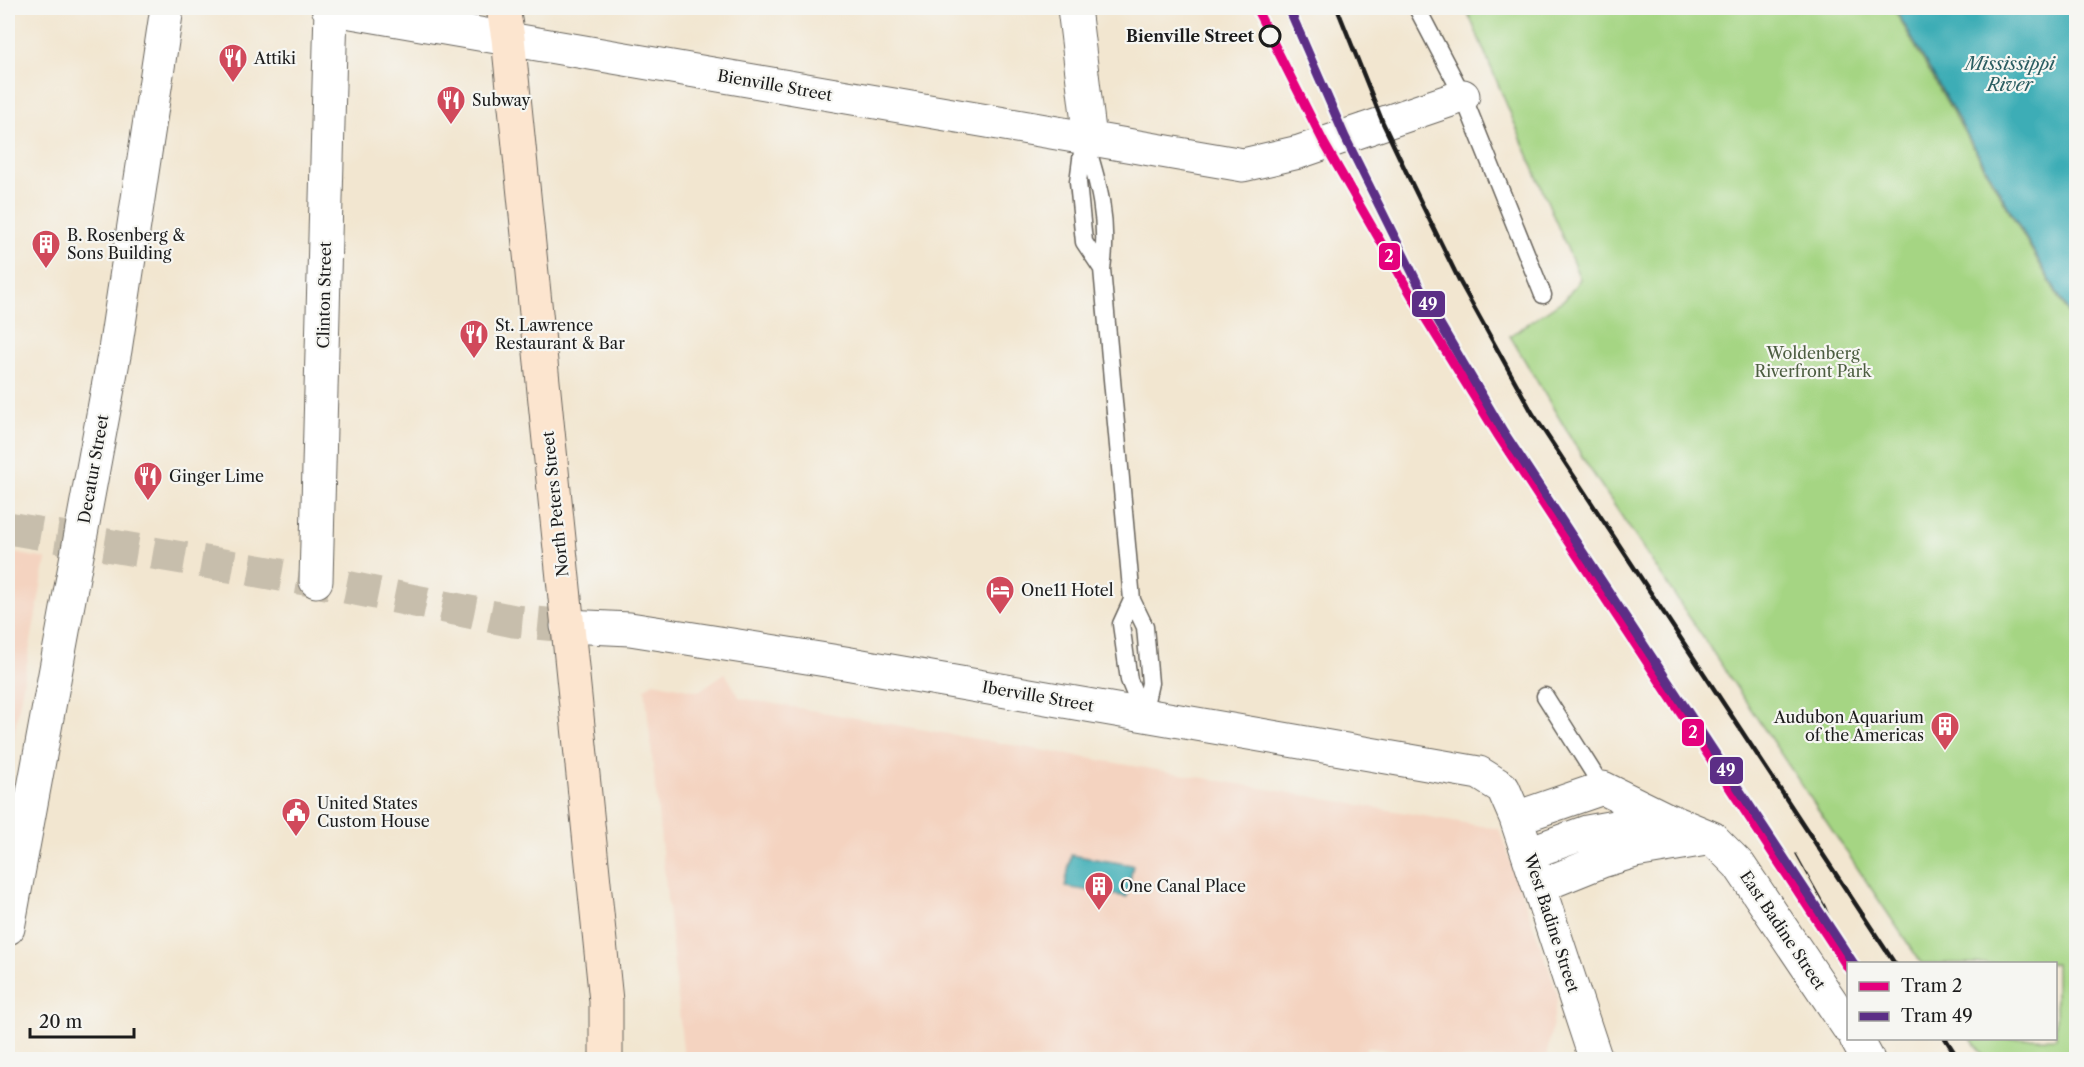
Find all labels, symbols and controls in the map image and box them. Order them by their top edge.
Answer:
marker: Bienville Street [1259,25,1281,47]
place label: Bienville Street [1126,26,1255,46]
restaurant icon: Attiki [217,42,249,84]
place label: Attiki [253,48,296,68]
water label: Mississippi River [1963,53,2056,96]
street label: Bienville Street [716,65,834,105]
restaurant icon: Subway [435,84,467,126]
place label: Subway [472,90,532,110]
place label: B. Rosenberg & Sons Building [67,225,185,263]
building icon: B. Rosenberg & Sons Building [30,228,62,270]
street label: Clinton Street [313,241,335,349]
line badge: 2 [1378,242,1401,271]
text: 2 [1384,246,1394,266]
line badge: 49 [1411,290,1446,318]
text: 49 [1418,294,1438,314]
place label: St. Lawrence Restaurant & Bar [495,315,625,353]
restaurant icon: St. Lawrence Restaurant & Bar [458,318,490,360]
park label: Woldenberg Riverfront Park [1754,343,1872,381]
street label: Decatur Street [74,413,112,525]
street label: North Peters Street [537,430,573,578]
restaurant icon: Ginger Lime [132,460,164,502]
place label: Ginger Lime [169,466,264,486]
hotel icon: One11 Hotel [984,574,1016,616]
place label: One11 Hotel [1021,580,1114,600]
street label: Iberville Street [981,676,1096,716]
place label: Audubon Aquarium of the Americas [1773,707,1924,745]
building icon: Audubon Aquarium of the Americas [1929,710,1961,752]
line badge: 2 [1681,718,1705,747]
text: 2 [1688,722,1698,742]
line badge: 49 [1709,756,1744,785]
text: 49 [1716,760,1736,780]
place label: United States Custom House [317,793,430,831]
public building icon: United States Custom House [280,796,312,838]
street label: West Badine Street [1520,850,1584,995]
street label: East Badine Street [1736,867,1830,994]
building icon: One Canal Place [1083,870,1115,912]
place label: One Canal Place [1120,876,1246,896]
legend [1847,962,2057,1040]
text: Tram 2 [1901,975,1962,997]
scale bar [30,1001,134,1039]
text: Tram 49 [1901,1005,1973,1027]
text: 20 m [39,1011,83,1033]

